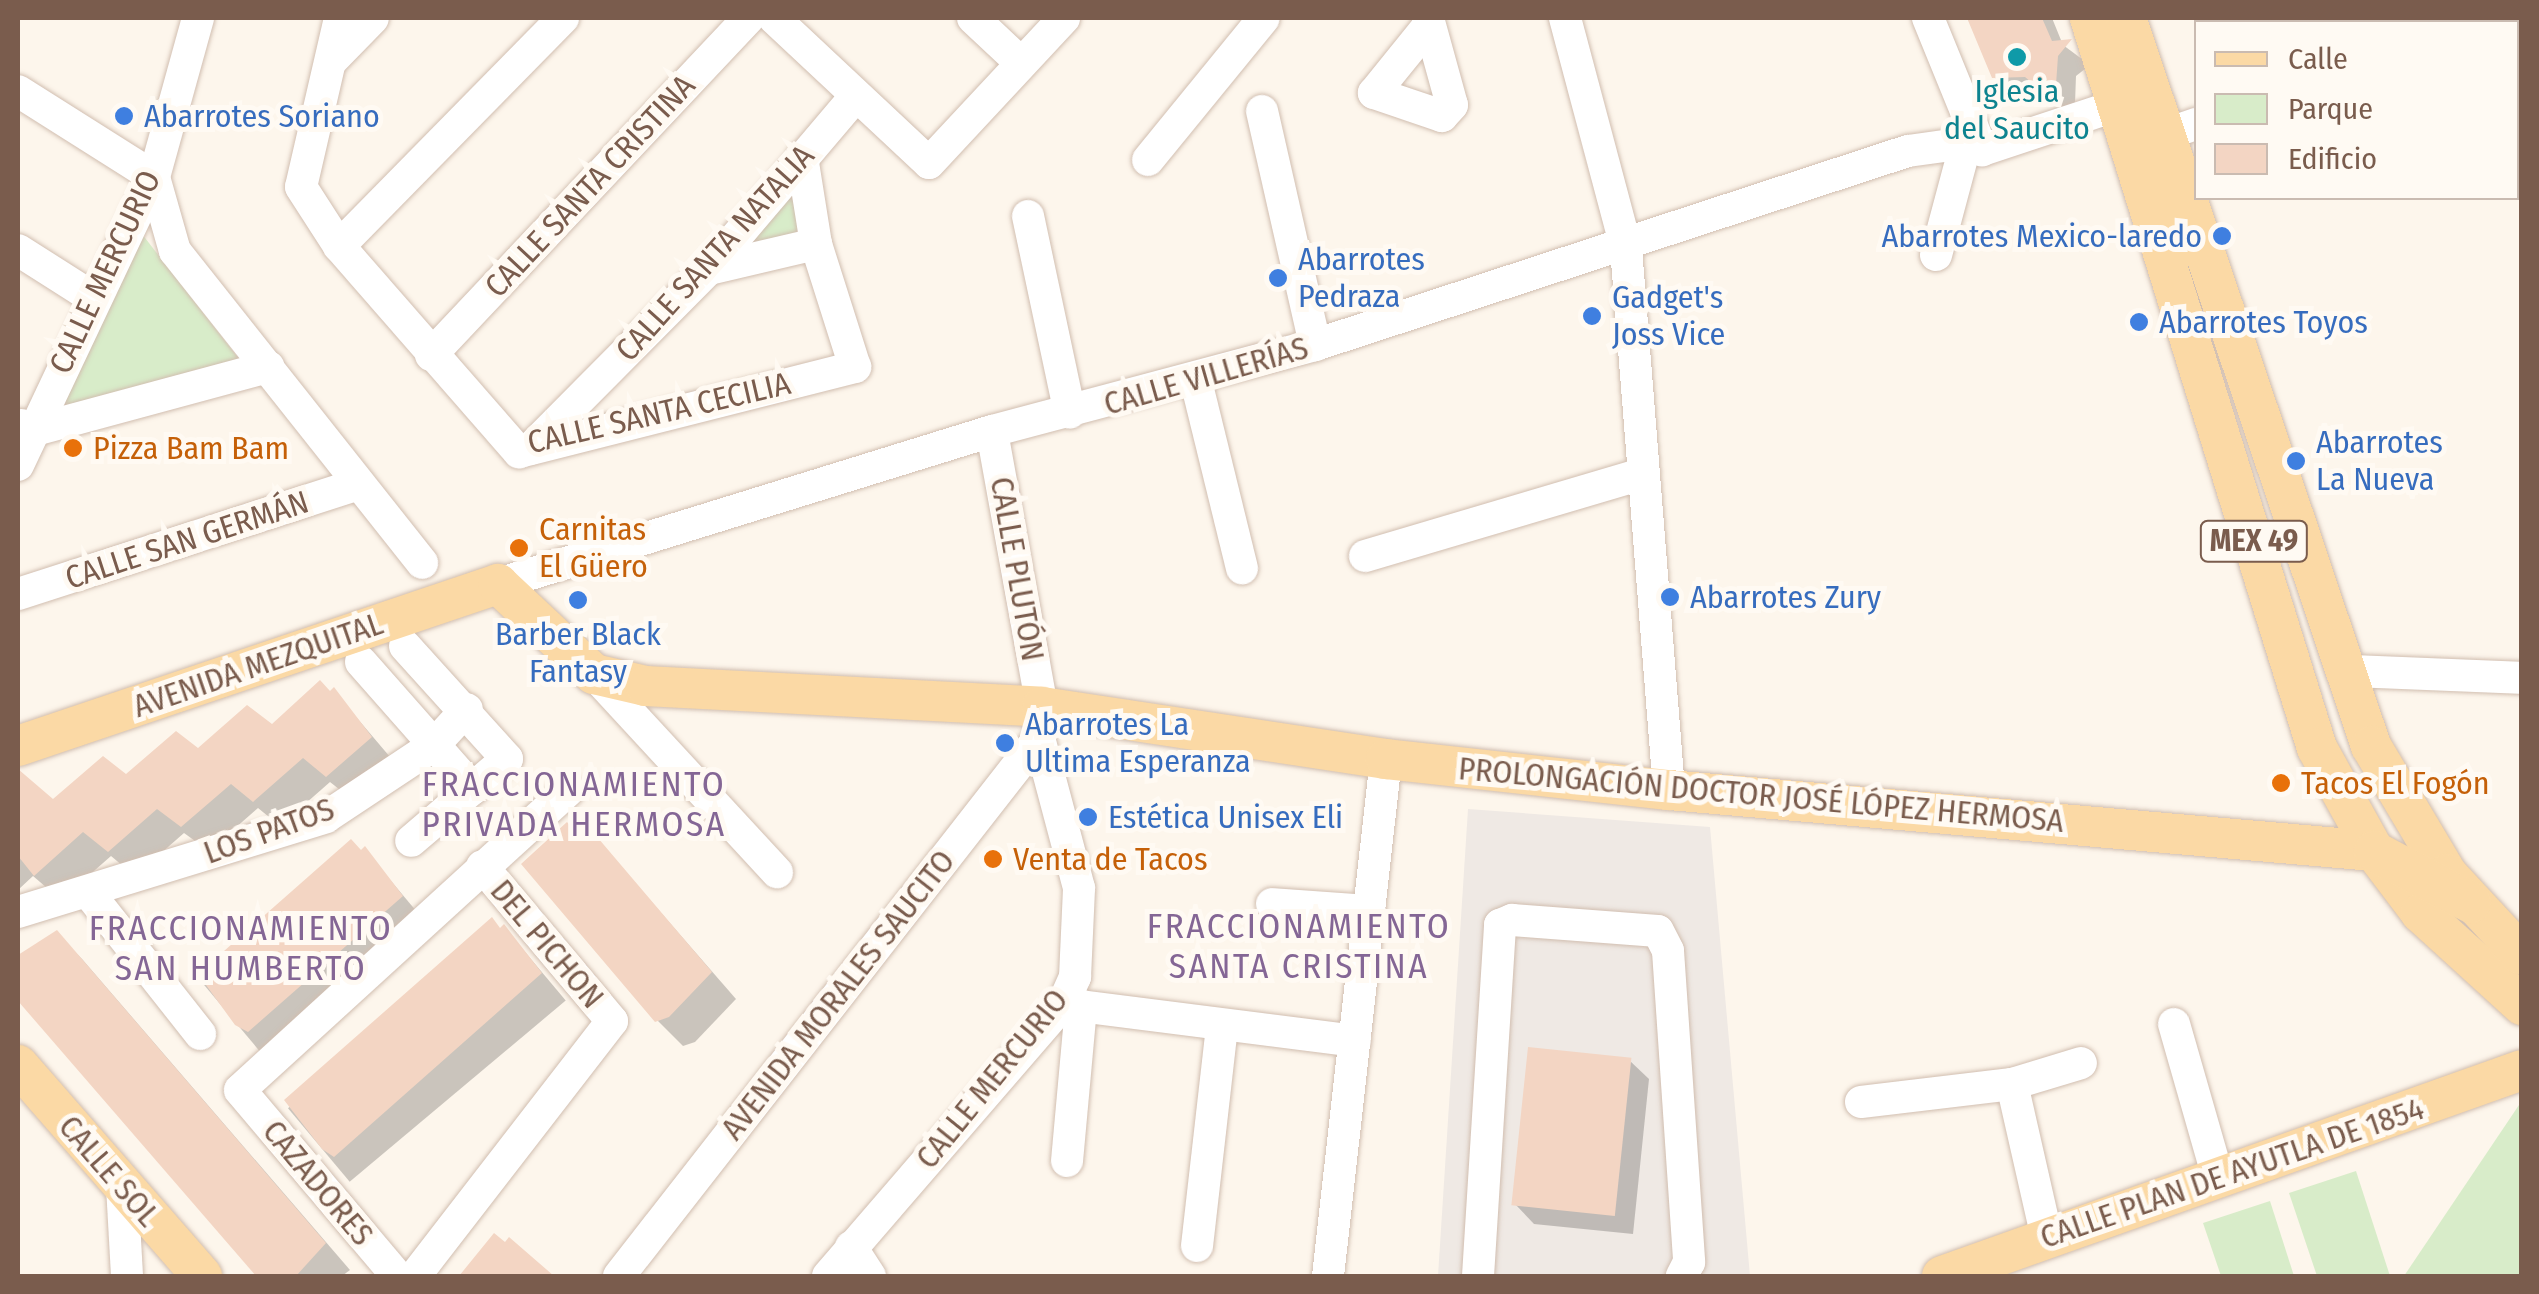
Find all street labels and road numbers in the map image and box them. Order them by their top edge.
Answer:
street label: CALLE SANTA CRISTINA [477,67,703,305]
street label: CALLE SANTA NATALIA [608,137,822,369]
street label: CALLE MERCURIO [41,164,169,380]
street label: CALLE VILLERÍAS [1100,329,1312,423]
street label: CALLE SANTA CECILIA [524,364,794,462]
street label: CALLE PLUTÓN [982,474,1052,664]
street label: CALLE SAN GERMÁN [61,483,313,597]
road number: MEX 49 [2199,516,2309,566]
street label: AVENIDA MEZQUITAL [128,604,388,726]
street label: PROLONGACIÓN DOCTOR JOSÉ LÓPEZ HERMOSA [1457,749,2065,841]
street label: LOS PATOS [199,790,339,872]
street label: AVENIDA MORALES SAUCITO [713,843,963,1147]
street label: DEL PICHON [482,872,612,1016]
street label: CALLE MERCURIO [908,982,1076,1176]
street label: CALLE PLAN DE AYUTLA DE 1854 [2035,1089,2429,1257]
street label: CALLE SOL [51,1108,167,1234]
street label: CAZADORES [255,1113,381,1253]

